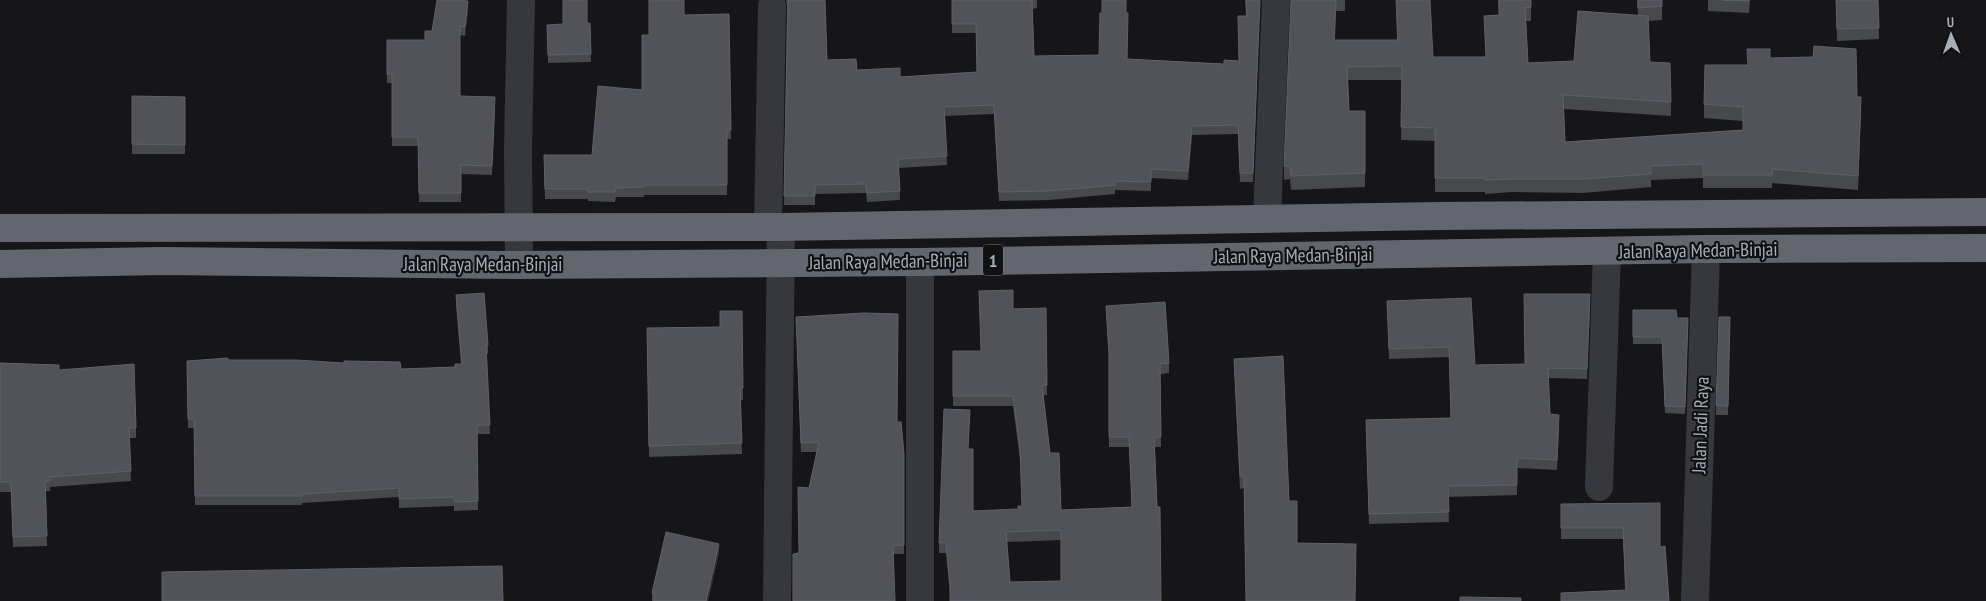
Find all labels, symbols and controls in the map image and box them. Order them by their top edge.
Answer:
north arrow [1926,10,1976,60]
text: U [1947,13,1954,31]
street label: Jalan Raya Medan-Binjai [1617,237,1778,263]
street label: Jalan Raya Medan-Binjai [1212,242,1373,268]
road number: 1 [983,244,1003,276]
street label: Jalan Raya Medan-Binjai [807,248,968,274]
street label: Jalan Raya Medan-Binjai [403,252,562,276]
street label: Jalan Jadi Raya [1686,376,1714,475]

